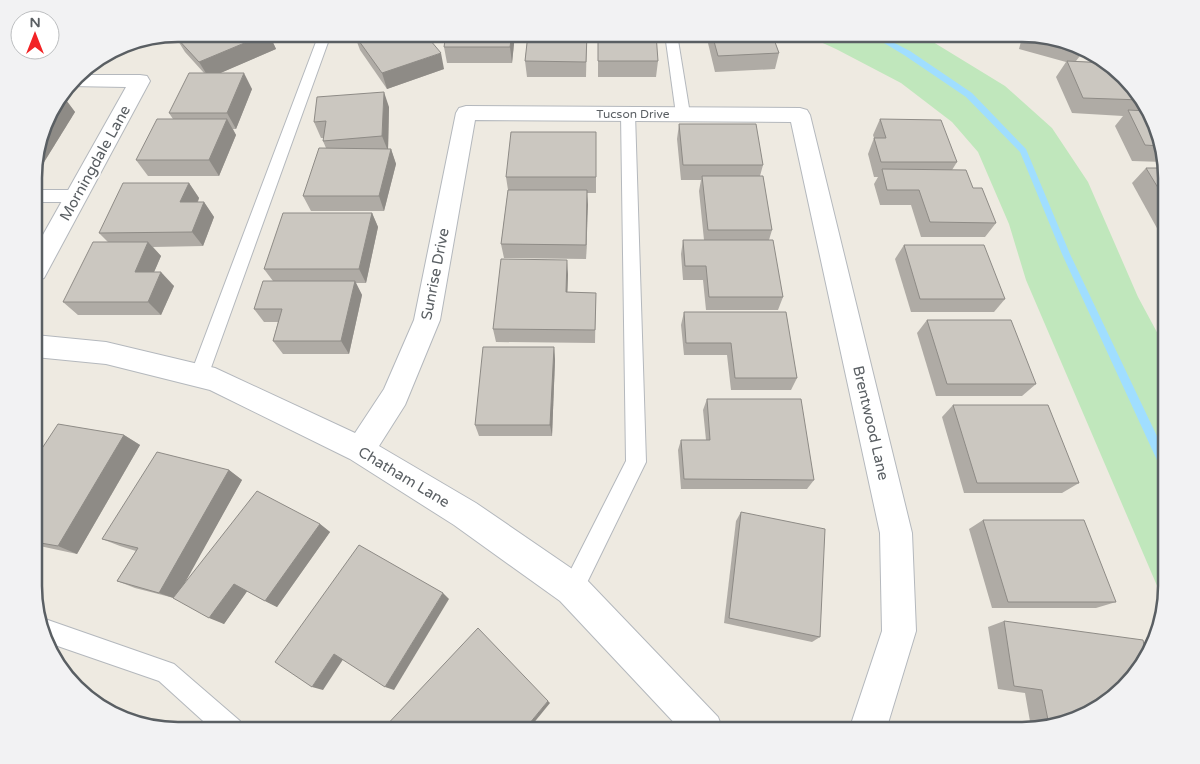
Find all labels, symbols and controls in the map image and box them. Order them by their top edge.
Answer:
north arrow [10,10,60,60]
text: N [29,14,41,31]
street label: Morningdale Lane [56,102,134,224]
street label: Tucson Drive [596,107,670,121]
street label: Sunrise Drive [417,226,453,322]
street label: Brentwood Lane [849,364,893,482]
street label: Chatham Lane [355,443,453,511]

